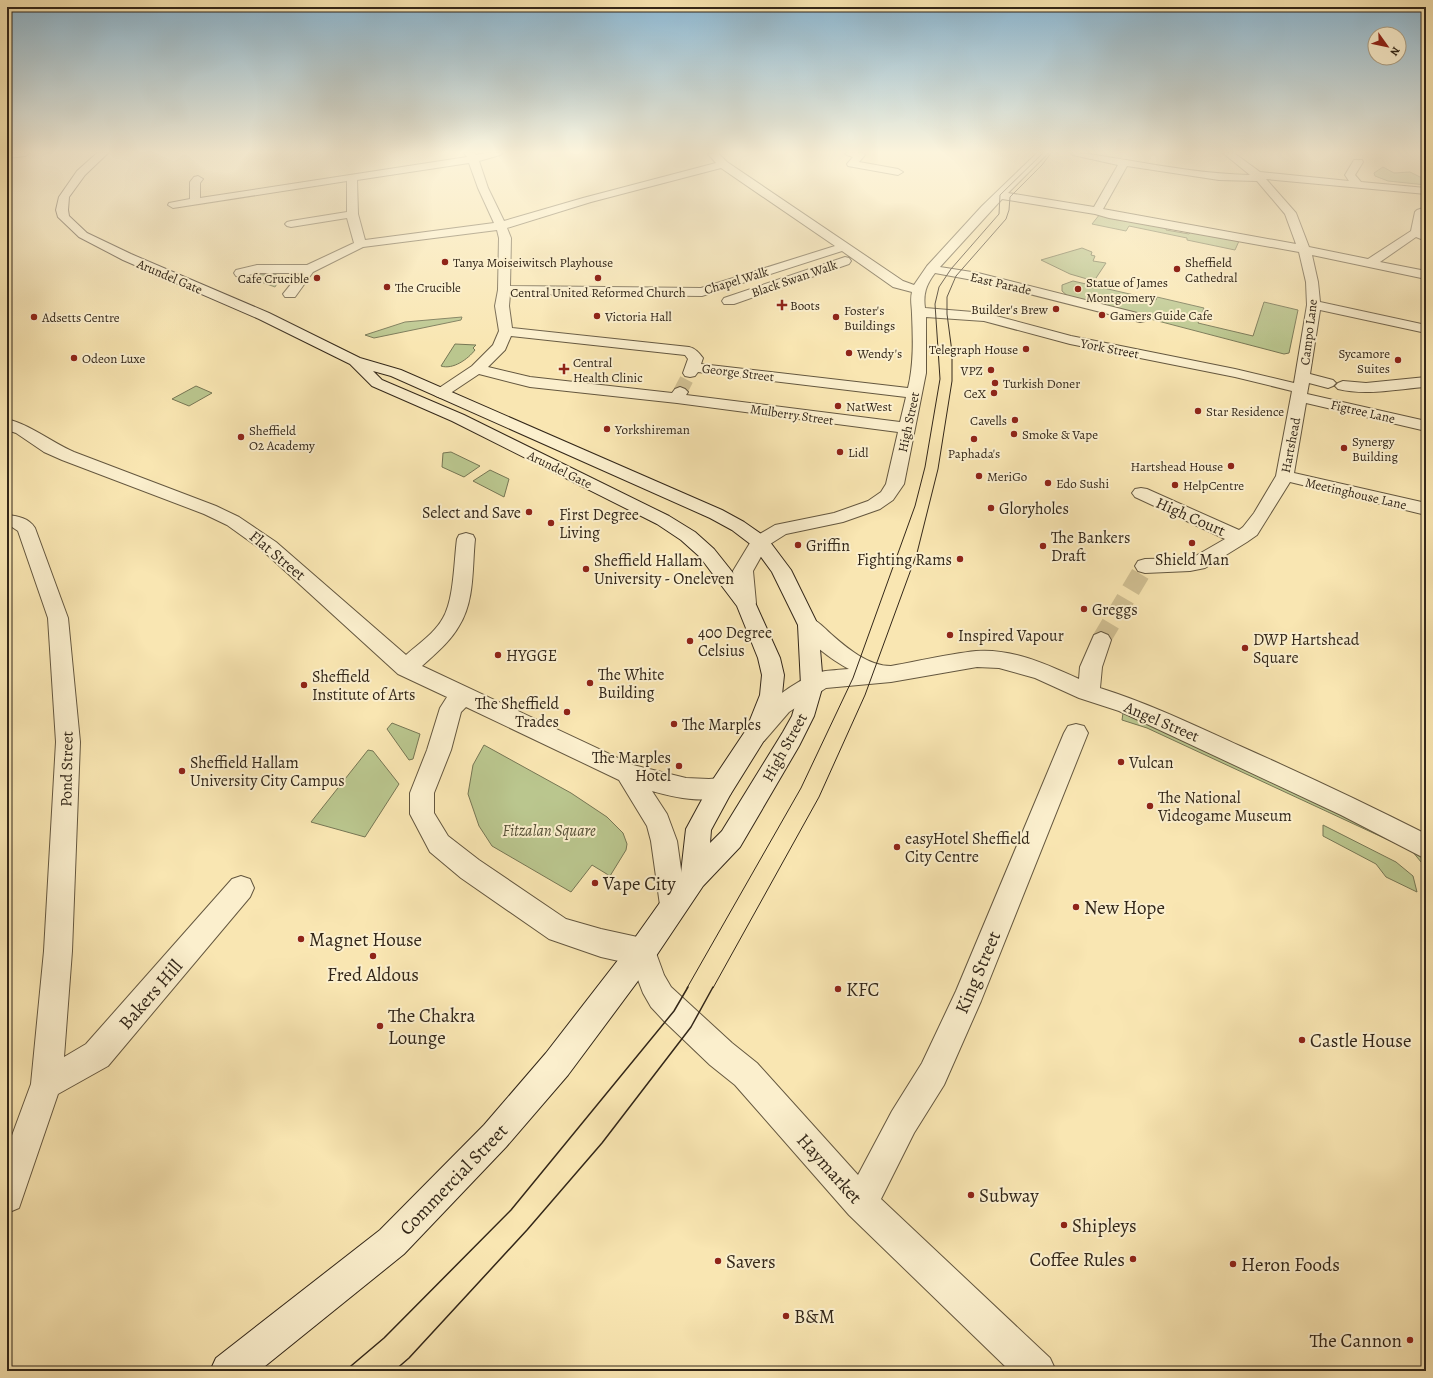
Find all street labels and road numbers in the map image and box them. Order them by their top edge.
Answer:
street label: Arundel Gate [133,255,205,298]
street label: Black Swan Walk [749,256,840,301]
street label: Chapel Walk [702,262,771,298]
street label: East Parade [969,268,1033,299]
street label: Campo Lane [1296,298,1321,366]
street label: York Street [1078,334,1141,363]
street label: George Street [701,360,776,385]
street label: High Street [894,390,923,454]
street label: Figtree Lane [1329,396,1397,427]
street label: Mulberry Street [749,400,835,429]
street label: Hartshead [1277,416,1304,474]
street label: Arundel Gate [524,446,595,492]
street label: Meetinghouse Lane [1303,474,1408,513]
street label: High Court [1152,492,1229,542]
street label: Flat Street [244,526,310,586]
street label: Angel Street [1120,696,1202,748]
street label: High Street [757,709,813,786]
street label: Pond Street [55,731,79,807]
street label: King Street [949,927,1007,1018]
street label: Bakers Hill [113,954,189,1035]
street label: Commercial Street [394,1118,514,1241]
street label: Haymarket [791,1128,868,1210]

